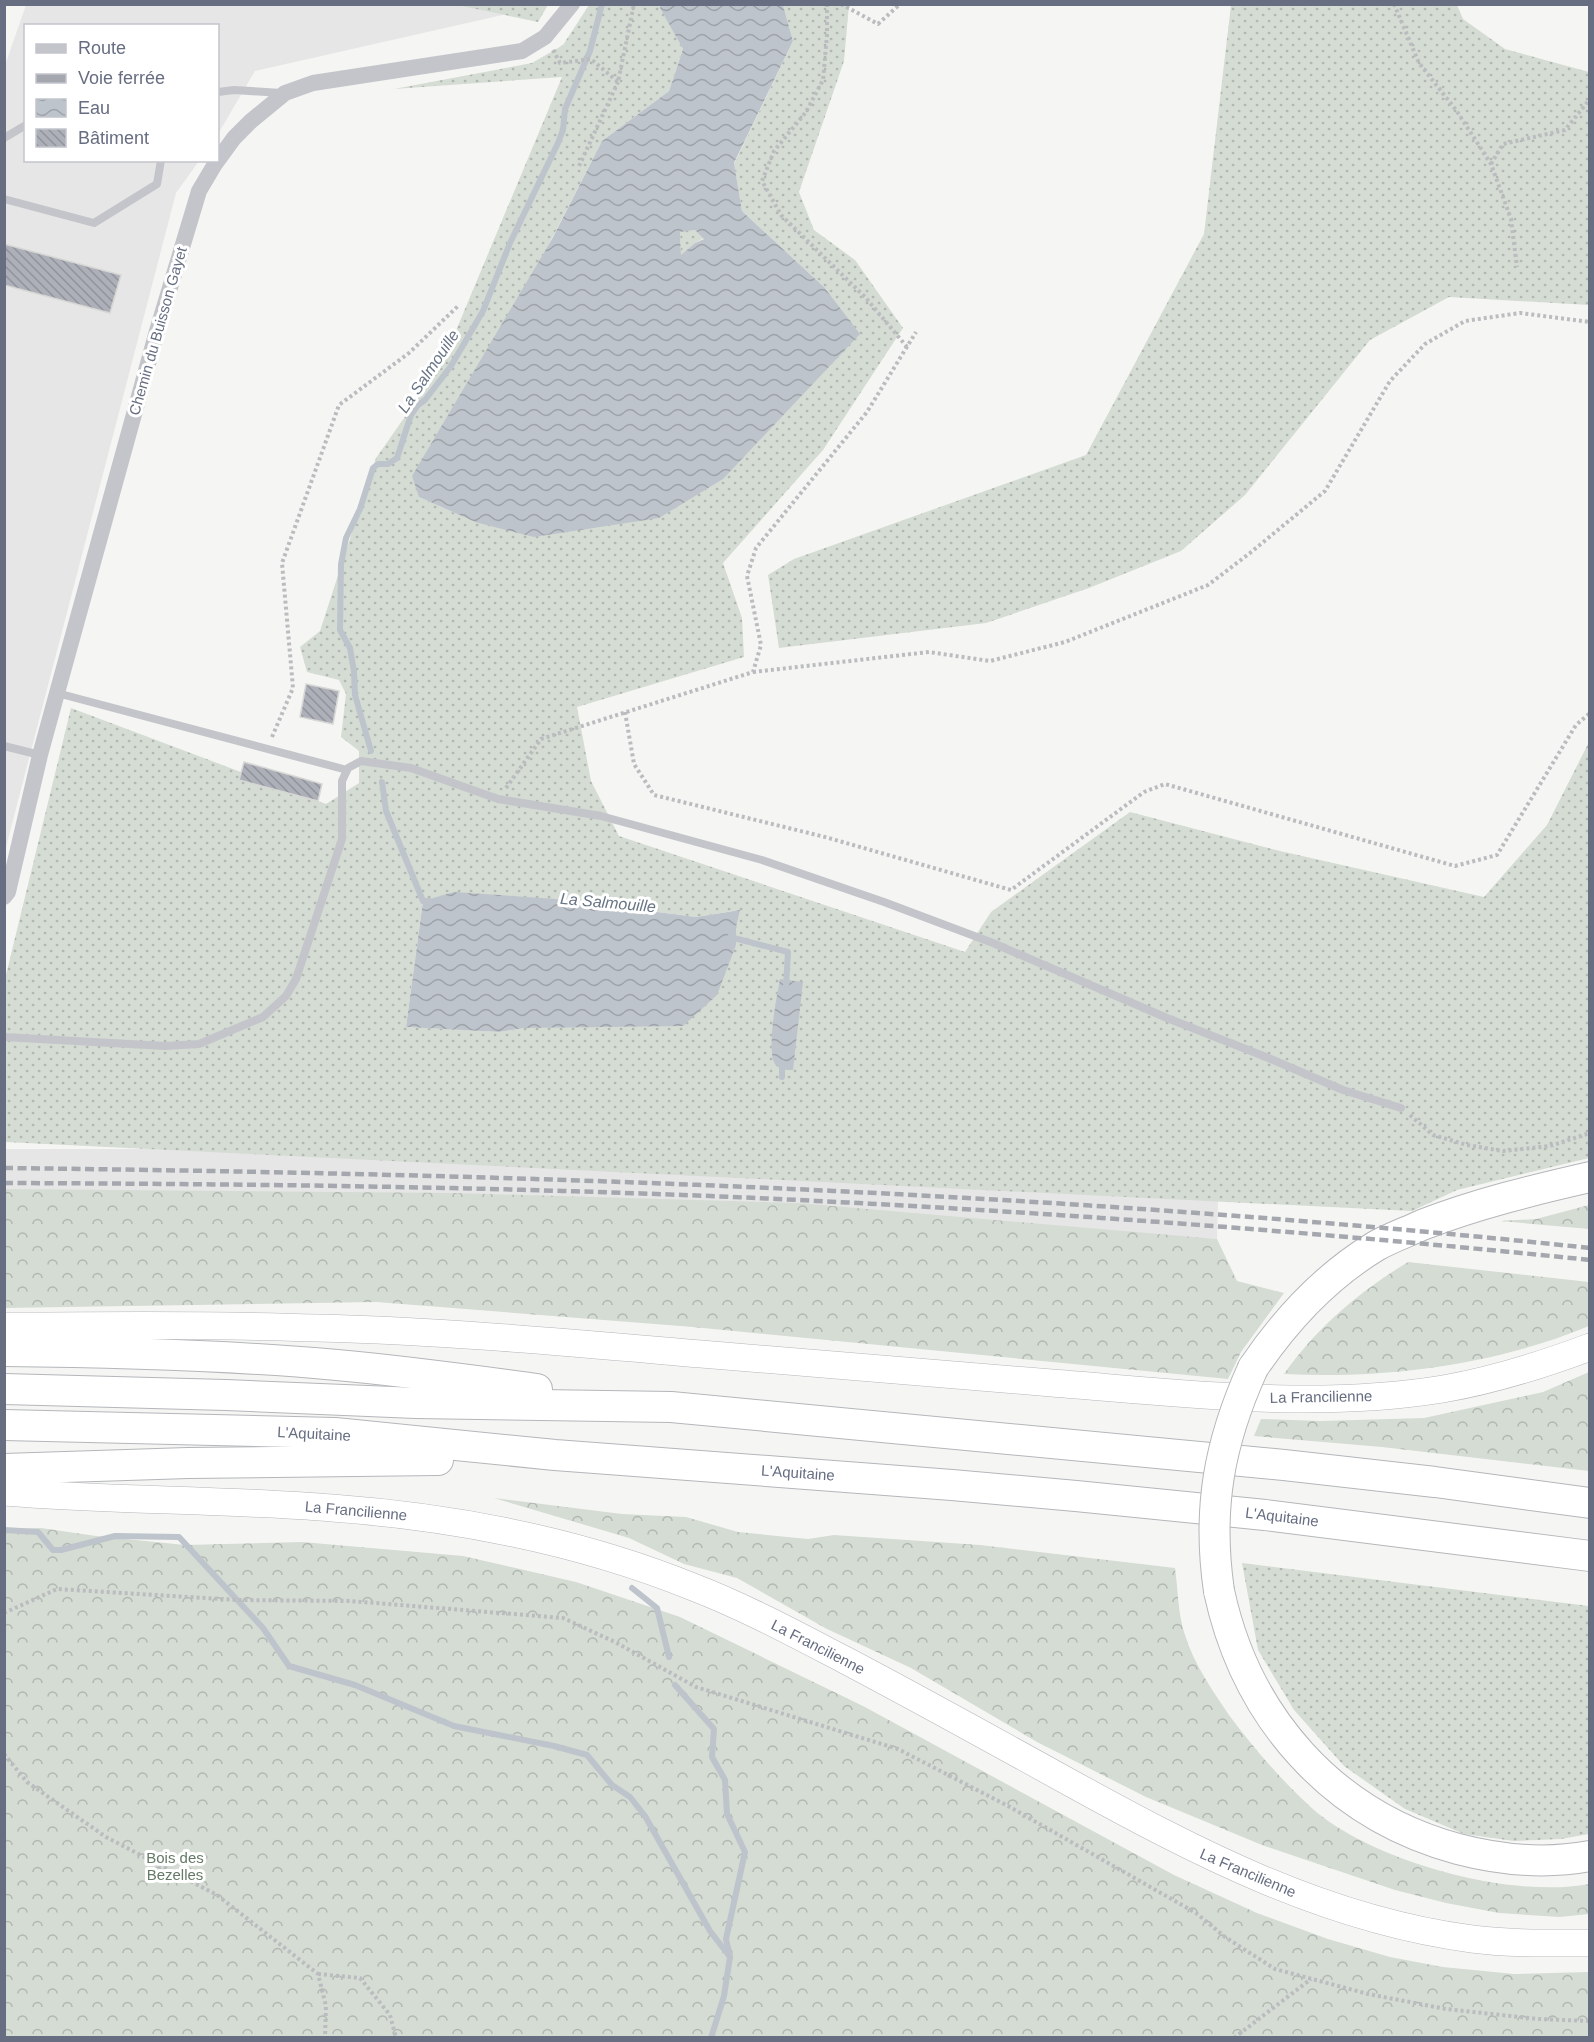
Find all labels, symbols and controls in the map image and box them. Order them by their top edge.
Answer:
legend [24,24,219,162]
text: Route [78,38,126,58]
text: Voie ferrée [78,68,165,88]
text: Eau [78,98,110,118]
text: Bâtiment [78,128,149,148]
street label: Chemin du Buisson Gayet [125,244,190,417]
water label: La Salmouille [395,327,462,416]
water label: La Salmouille [559,890,657,915]
street label: La Francilienne [1270,1387,1372,1406]
street label: L'Aquitaine [277,1423,351,1444]
street label: L'Aquitaine [761,1461,835,1484]
street label: La Francilienne [304,1498,408,1523]
street label: L'Aquitaine [1244,1504,1320,1529]
street label: La Francilienne [769,1616,868,1677]
street label: La Francilienne [1198,1845,1299,1900]
park label: Bois des Bezelles [146,1849,204,1883]

